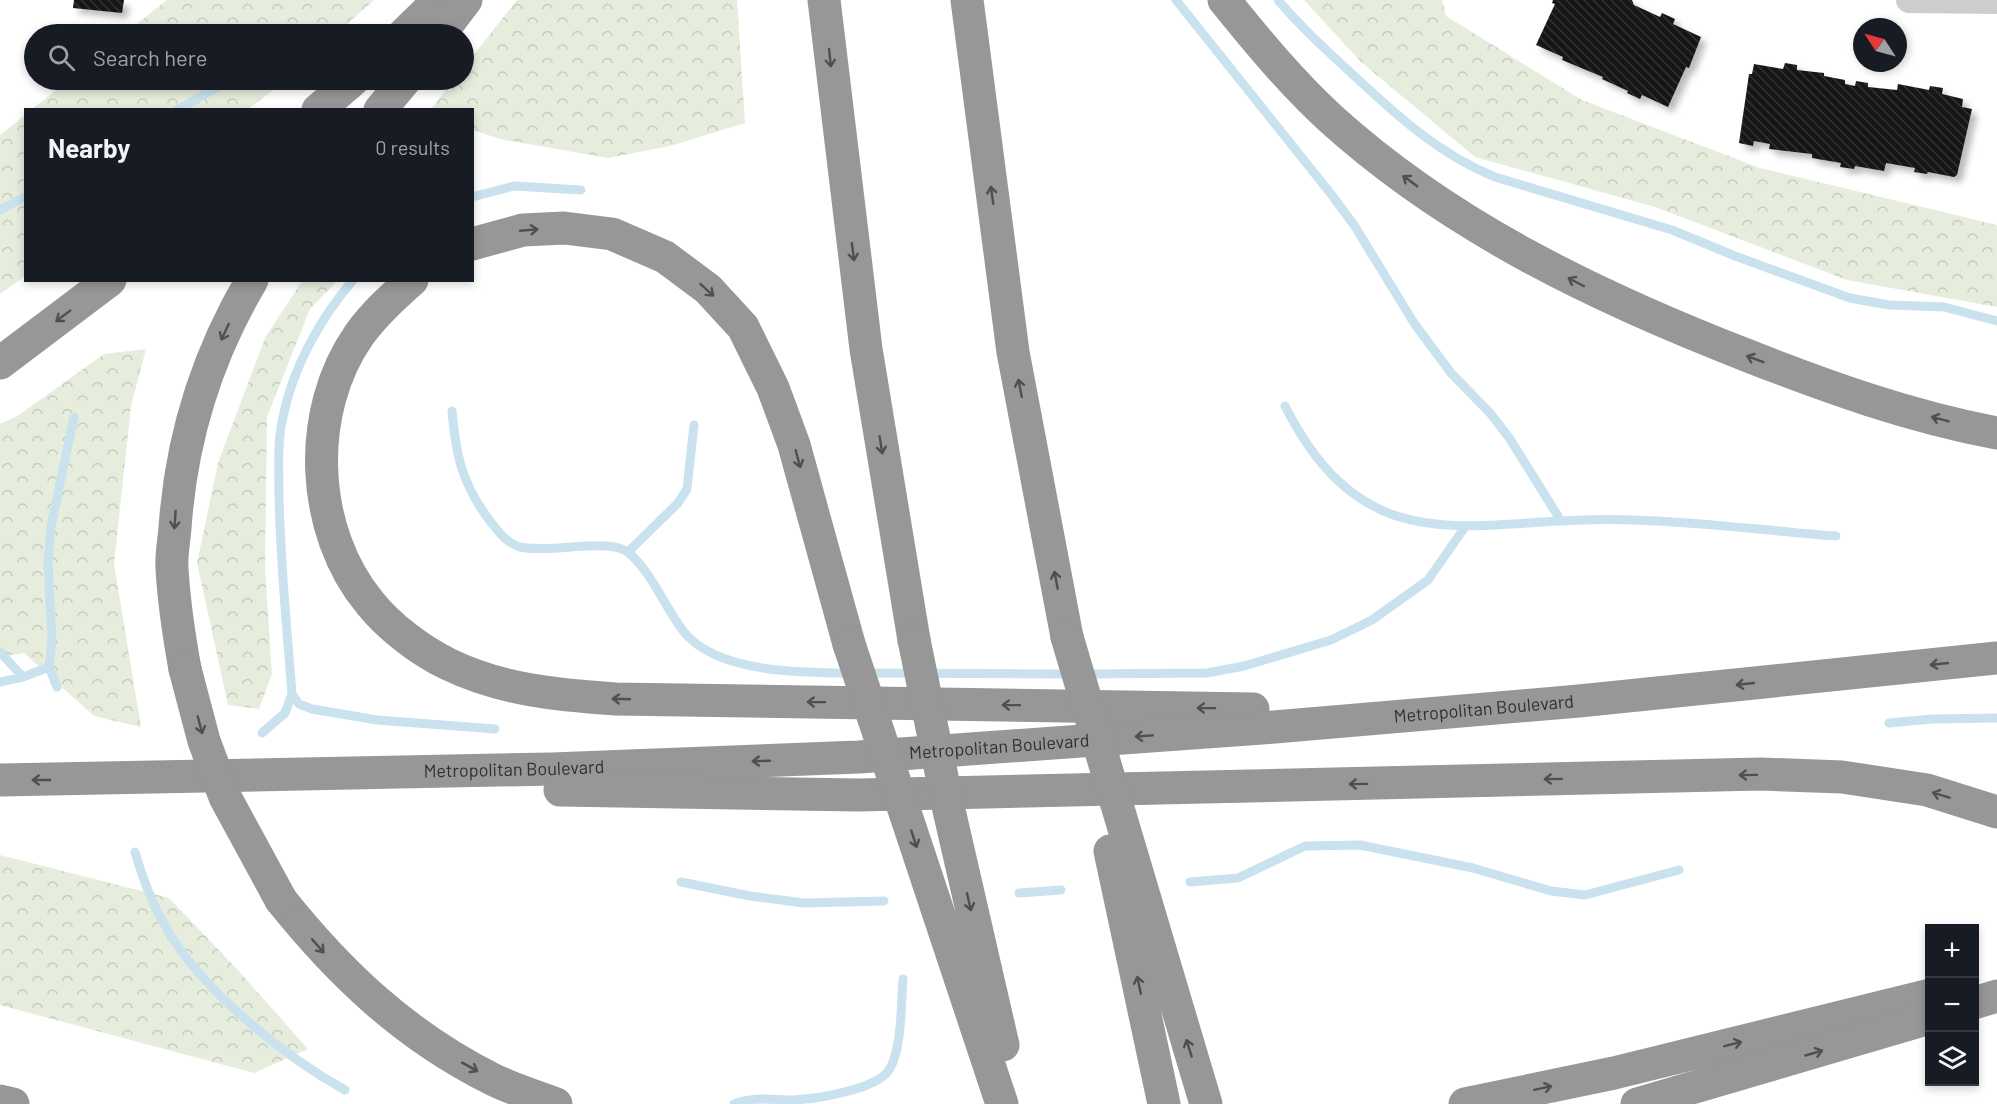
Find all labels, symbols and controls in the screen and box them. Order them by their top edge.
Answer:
north arrow [1853,18,1907,72]
search box [24,24,474,90]
icon: search [45,41,78,74]
text: Search here [93,44,207,70]
one-way arrow [825,48,836,68]
text: Nearby [48,132,130,163]
text: 0 results [375,135,450,159]
one-way arrow [1402,174,1418,187]
one-way arrow [986,186,997,205]
one-way arrow [519,224,539,235]
one-way arrow [848,241,859,261]
one-way arrow [1567,275,1585,287]
one-way arrow [700,283,715,297]
one-way arrow [56,310,72,322]
one-way arrow [218,323,230,341]
one-way arrow [1746,352,1765,363]
one-way arrow [1014,379,1025,398]
one-way arrow [1931,413,1950,424]
one-way arrow [876,434,887,454]
one-way arrow [793,450,804,469]
one-way arrow [170,509,181,529]
one-way arrow [1050,570,1061,590]
one-way arrow [1929,659,1949,670]
one-way arrow [1735,679,1755,690]
street label: Metropolitan Boulevard [1393,689,1575,727]
one-way arrow [611,694,631,705]
one-way arrow [806,697,826,708]
one-way arrow [1001,700,1021,711]
one-way arrow [1196,703,1216,714]
one-way arrow [195,715,206,734]
street label: Metropolitan Boulevard [908,728,1090,763]
one-way arrow [1135,731,1155,742]
street label: Metropolitan Boulevard [423,755,605,782]
one-way arrow [751,755,771,766]
one-way arrow [1738,769,1758,780]
one-way arrow [1543,773,1563,785]
one-way arrow [32,774,52,786]
one-way arrow [1348,778,1368,789]
one-way arrow [1932,788,1951,799]
one-way arrow [909,829,920,848]
one-way arrow [964,893,976,912]
map controls [1925,924,1979,1086]
button: + [1925,924,1979,978]
one-way arrow [311,938,325,953]
one-way arrow [1132,976,1144,995]
button: − [1925,978,1979,1032]
button: layers [1925,1032,1979,1086]
one-way arrow [1723,1037,1742,1049]
one-way arrow [1183,1039,1194,1058]
one-way arrow [1804,1047,1823,1058]
one-way arrow [461,1061,478,1073]
one-way arrow [1532,1082,1552,1093]

